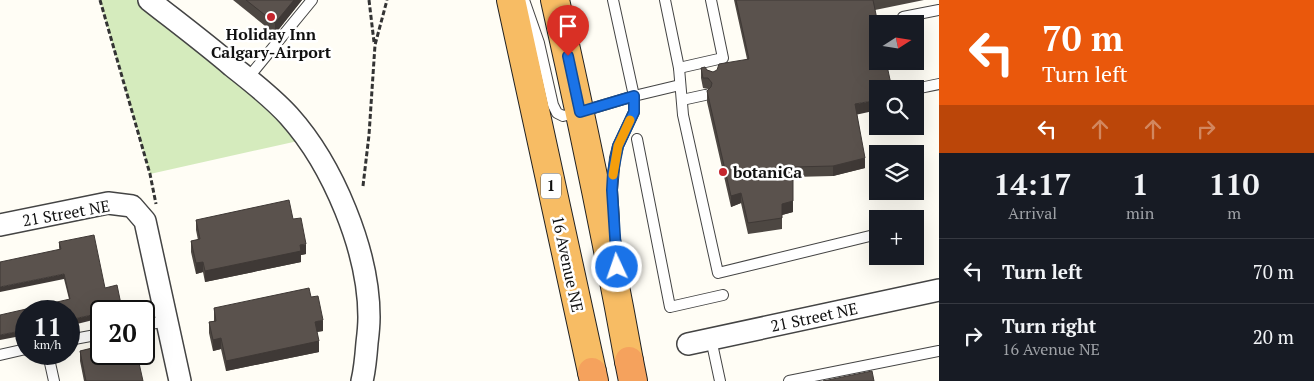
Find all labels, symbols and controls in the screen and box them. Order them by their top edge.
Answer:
pin [547,5,589,56]
marker: Holiday Inn Calgary-Airport [265,11,277,23]
icon: arrive [554,12,582,40]
north arrow [869,15,924,70]
map controls [869,15,924,265]
text: 70 m [1042,15,1123,61]
icon: left [959,20,1024,85]
place label: Holiday Inn Calgary-Airport [211,23,332,63]
text: Turn left [1042,59,1128,88]
button: search [869,80,924,135]
icon: left [1033,115,1061,143]
icon: ahead [1086,115,1114,143]
icon: ahead [1139,115,1167,143]
icon: right [1192,115,1220,143]
button: layers [869,145,924,200]
place label: botaniCa [732,161,802,183]
text: 14:17 [993,164,1072,204]
text: 1 [1132,164,1149,204]
text: 110 [1209,164,1260,204]
marker: botaniCa [717,166,729,178]
road number: 1 [541,174,561,198]
street label: 21 Street NE [20,194,112,232]
text: Arrival [1008,202,1057,224]
text: min [1126,202,1154,224]
text: m [1227,202,1241,224]
button: + [869,210,924,265]
street label: 16 Avenue NE [547,214,589,314]
position arrow [590,240,642,292]
icon: left [959,257,987,285]
text: Turn left [1002,259,1083,284]
text: 70 m [1253,259,1294,284]
street label: 21 Street NE [768,297,860,337]
speed limit sign: 20 [90,300,155,365]
text: 11 [33,310,62,343]
text: Turn right [1002,313,1096,338]
icon: right [959,322,987,350]
text: 20 m [1253,324,1294,349]
text: km/h [34,337,61,352]
text: 16 Avenue NE [1002,338,1100,360]

